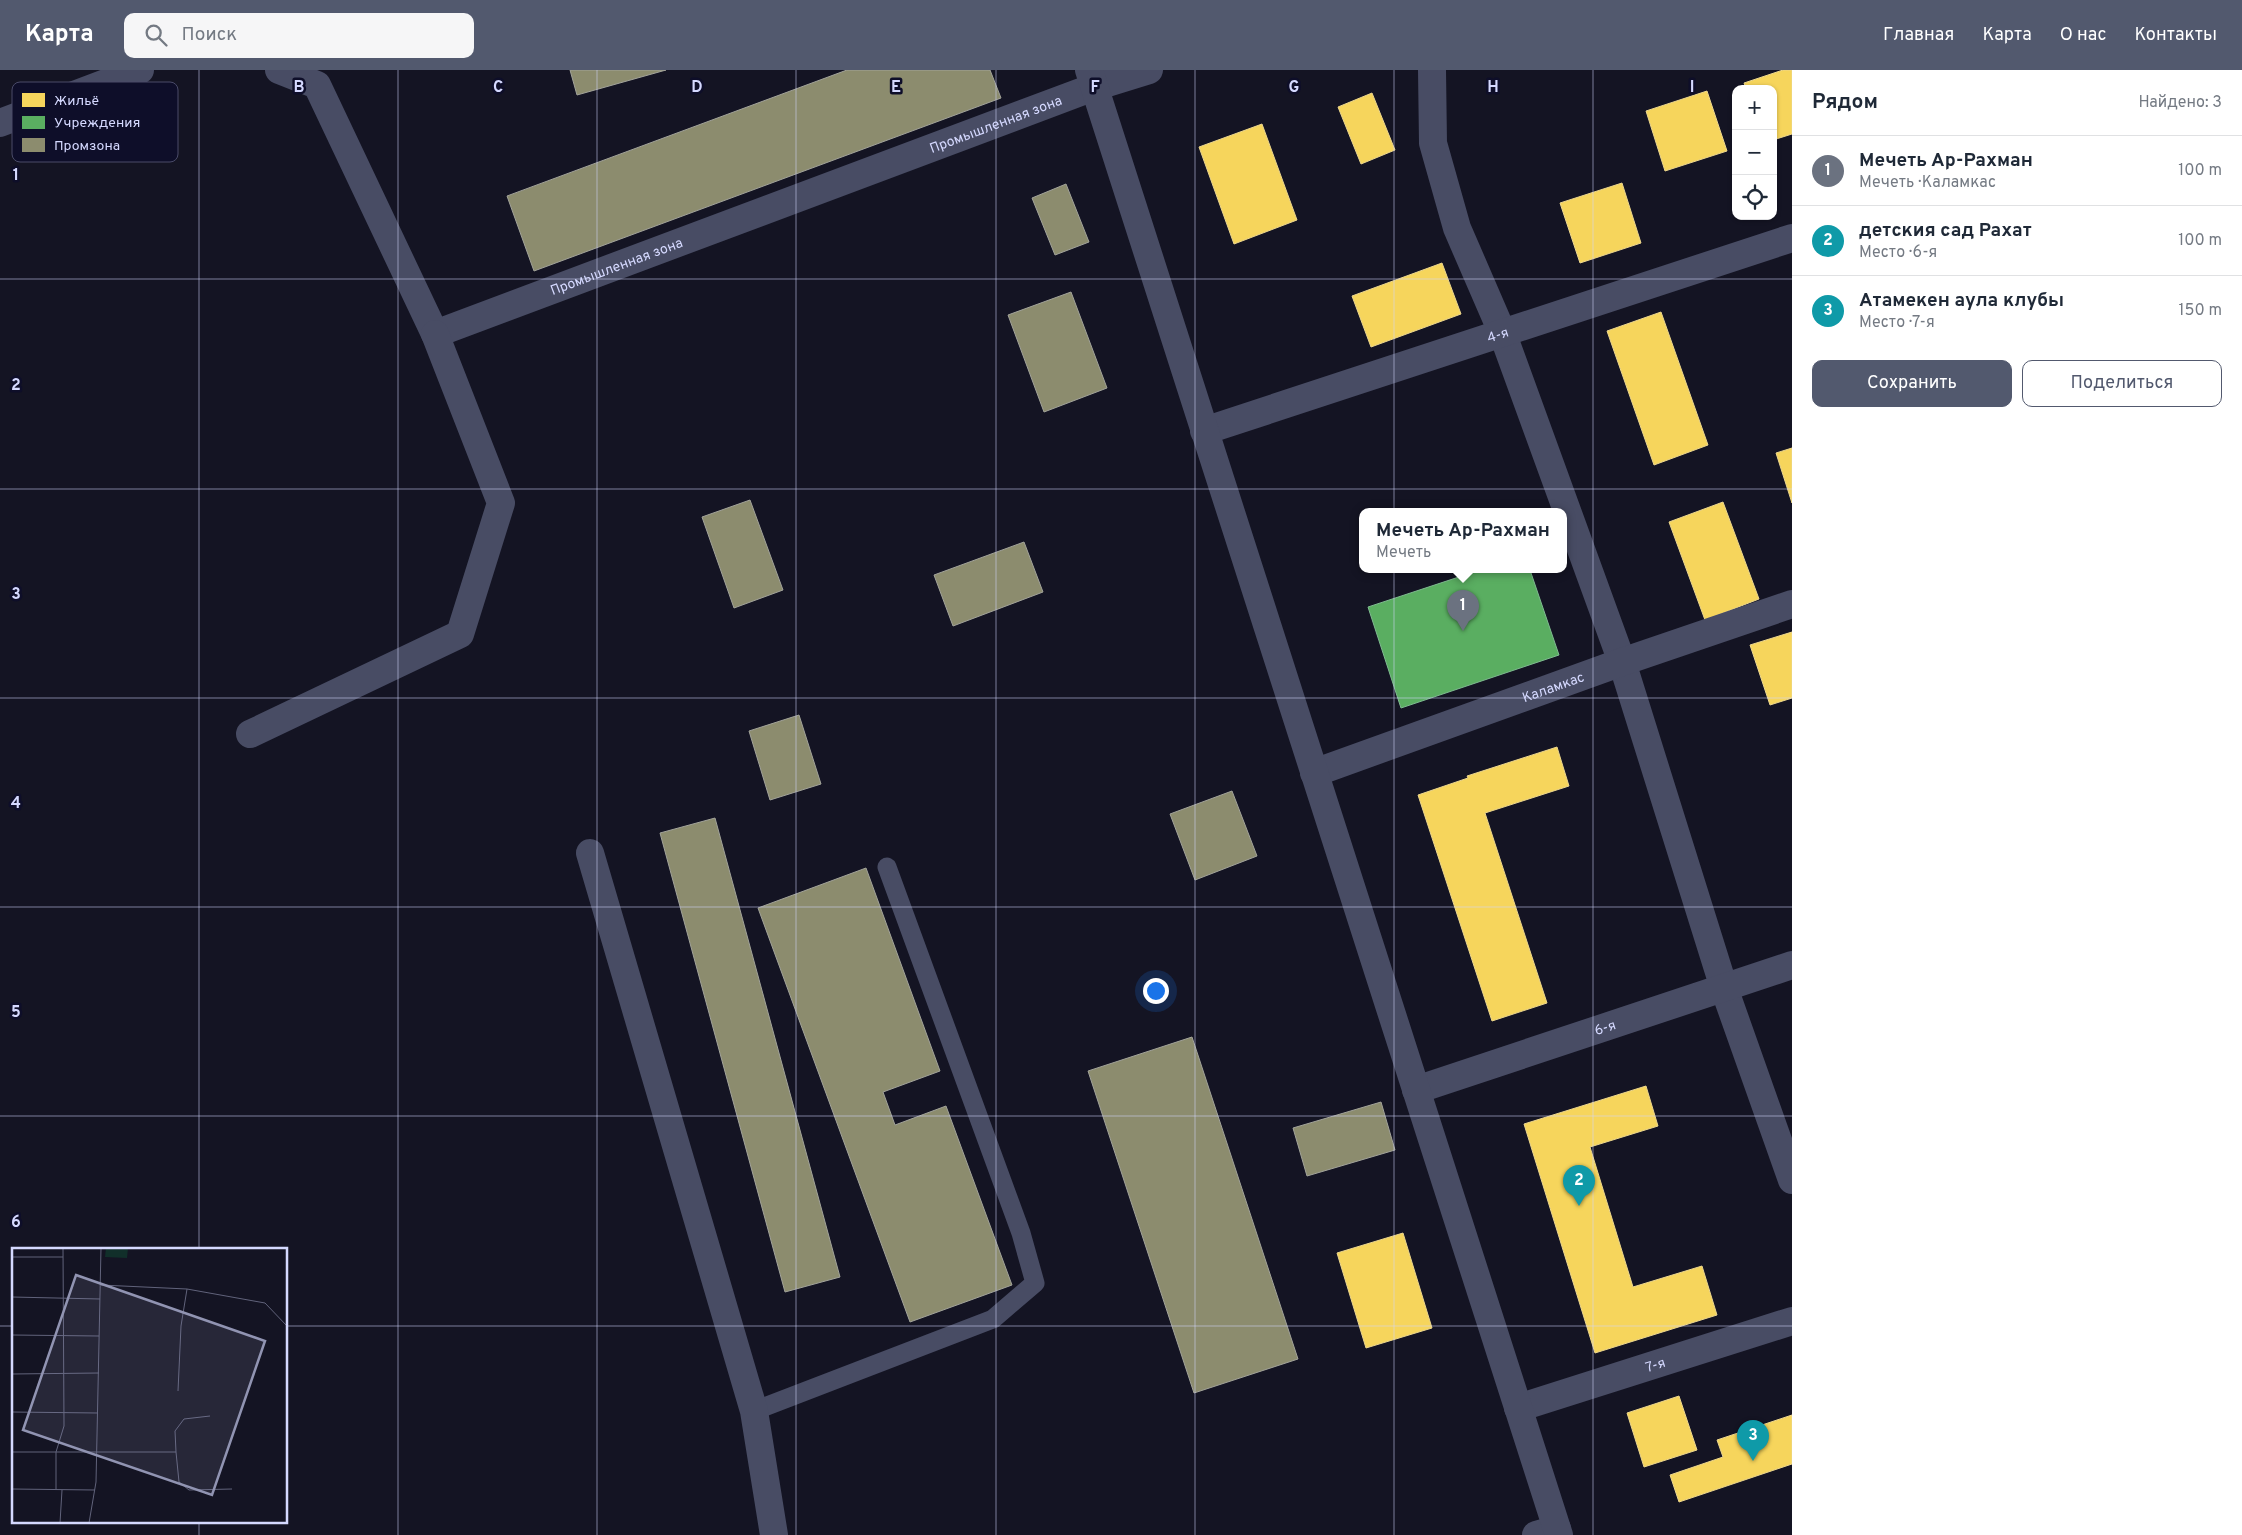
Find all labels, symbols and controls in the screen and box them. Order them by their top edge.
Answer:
search box [124,13,474,58]
text: Карта [25,20,94,50]
icon: search [142,21,170,49]
text: Поиск [182,23,237,47]
text: Главная [1883,24,1954,47]
text: Карта [1982,24,2032,47]
text: О нас [2060,24,2106,47]
text: Контакты [2134,24,2217,47]
text: B [293,78,305,98]
text: C [493,78,503,98]
text: D [691,78,703,98]
text: E [891,78,901,98]
text: F [1090,78,1100,98]
text: G [1289,78,1299,98]
text: H [1487,78,1499,98]
text: I [1690,78,1694,98]
legend [12,82,178,162]
map controls [1732,85,1777,220]
button: + [1732,85,1777,130]
text: Рядом [1812,89,1878,116]
text: Жильё [54,93,99,110]
street label: Промышленная зона [927,93,1065,158]
text: Найдено: 3 [2138,93,2222,113]
text: Учреждения [54,115,140,132]
button: − [1732,130,1777,175]
text: Промзона [54,138,120,155]
text: Мечеть Ар-Рахман [1859,149,2033,173]
text: 1 [1825,161,1831,181]
text: 100 m [2178,161,2222,181]
text: 1 [13,166,19,186]
text: Мечеть · Каламкас [1859,173,1996,193]
button: locate [1732,175,1777,220]
text: детския сад Рахат [1859,219,2032,243]
text: 2 [1823,231,1833,251]
text: 100 m [2178,231,2222,251]
street label: Промышленная зона [548,235,685,300]
text: Место · 6-я [1859,243,1937,263]
text: Атамекен аула клубы [1859,289,2064,313]
text: 3 [1823,301,1833,321]
text: 150 m [2179,301,2222,321]
text: Место · 7-я [1859,313,1935,333]
street label: 4-я [1485,325,1511,348]
button: Сохранить [1812,360,2012,407]
button: Поделиться [2022,360,2222,407]
text: 2 [11,376,21,396]
popup [1359,508,1567,573]
text: Мечеть Ар-Рахман [1376,519,1550,543]
text: Мечеть [1376,543,1431,563]
text: 3 [11,585,21,605]
pin: 1 [1447,590,1479,631]
street label: Каламкас [1520,669,1587,707]
text: 4 [11,794,21,814]
your location [1143,978,1169,1004]
text: 5 [11,1003,21,1023]
street label: 6-я [1592,1017,1618,1040]
pin: 2 [1563,1165,1595,1206]
text: 6 [11,1213,21,1233]
inset map [12,1248,288,1522]
street label: 7-я [1644,1355,1668,1377]
pin: 3 [1737,1420,1769,1461]

